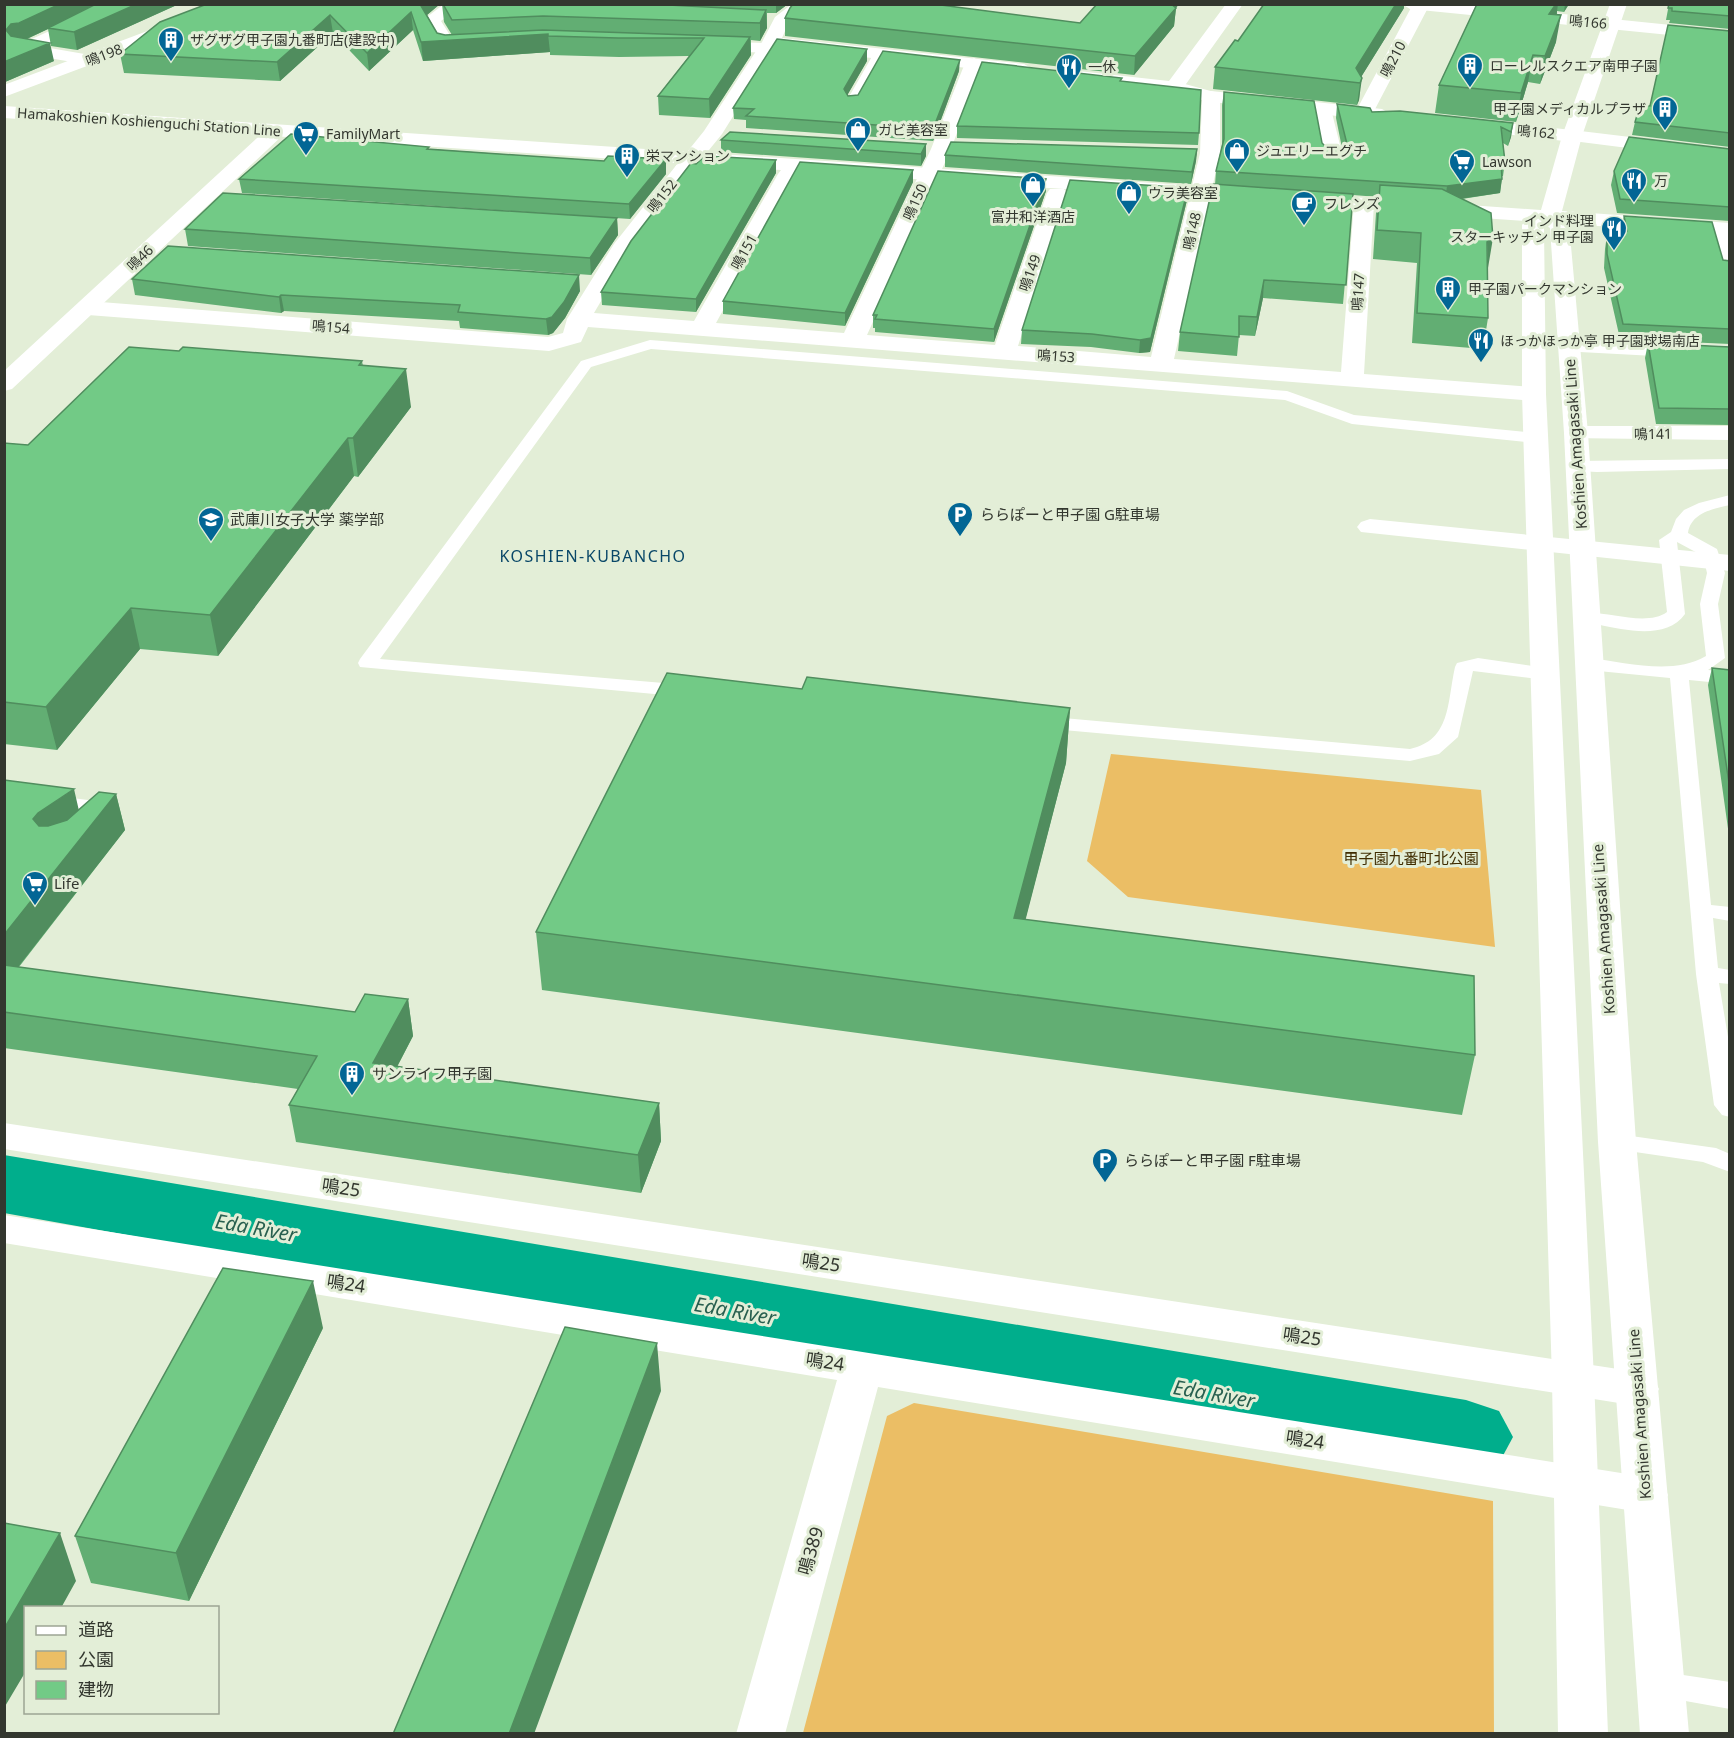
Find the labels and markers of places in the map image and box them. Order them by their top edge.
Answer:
building icon: ザグザグ甲子園九番町店(建設中) [156,25,186,63]
place label: ザグザグ甲子園九番町店(建設中) [190,30,394,49]
building icon: ローレルスクエア南甲子園 [1455,51,1485,89]
restaurant icon: 一休 [1054,52,1084,90]
place label: ローレルスクエア南甲子園 [1490,56,1658,75]
place label: 一休 [1088,57,1116,76]
building icon: 甲子園メディカルプラザ [1650,94,1680,132]
place label: 甲子園メディカルプラザ [1493,99,1646,118]
shop icon: ガビ美容室 [843,115,873,153]
supermarket icon: FamilyMart [291,119,321,157]
place label: ガビ美容室 [878,120,948,139]
place label: FamilyMart [326,124,400,143]
shop icon: ジュエリーエグチ [1222,136,1252,174]
building icon: 栄マンション [612,141,642,179]
place label: ジュエリーエグチ [1256,141,1367,160]
place label: 栄マンション [646,146,730,165]
supermarket icon: Lawson [1447,147,1477,185]
place label: Lawson [1482,152,1532,171]
restaurant icon: 万 [1619,166,1649,204]
shop icon: 富井和洋酒店 [1018,170,1048,208]
place label: 万 [1654,171,1668,190]
shop icon: ウラ美容室 [1114,178,1144,216]
place label: ウラ美容室 [1148,183,1218,202]
cafe icon: フレンズ [1289,189,1319,227]
place label: フレンズ [1324,194,1380,213]
place label: 富井和洋酒店 [991,207,1075,226]
place label: インド料理 スターキッチン 甲子園 [1450,211,1594,246]
restaurant icon: インド料理 スターキッチン 甲子園 [1599,214,1629,252]
building icon: 甲子園パークマンション [1433,274,1463,312]
place label: 甲子園パークマンション [1468,279,1622,298]
restaurant icon: ほっかほっか亭 甲子園球場南店 [1466,326,1496,364]
place label: ほっかほっか亭 甲子園球場南店 [1500,331,1700,350]
parking icon: ららぽーと甲子園 G駐車場 [945,500,975,538]
place label: ららぽーと甲子園 G駐車場 [980,504,1160,524]
school or university icon: 武庫川女子大学 薬学部 [196,505,226,543]
place label: 武庫川女子大学 薬学部 [230,509,384,529]
supermarket icon: Life [20,869,50,907]
place label: Life [54,873,79,893]
building icon: サンライフ甲子園 [337,1059,367,1097]
place label: サンライフ甲子園 [372,1063,492,1083]
parking icon: ららぽーと甲子園 F駐車場 [1090,1146,1120,1184]
place label: ららぽーと甲子園 F駐車場 [1124,1150,1301,1170]

